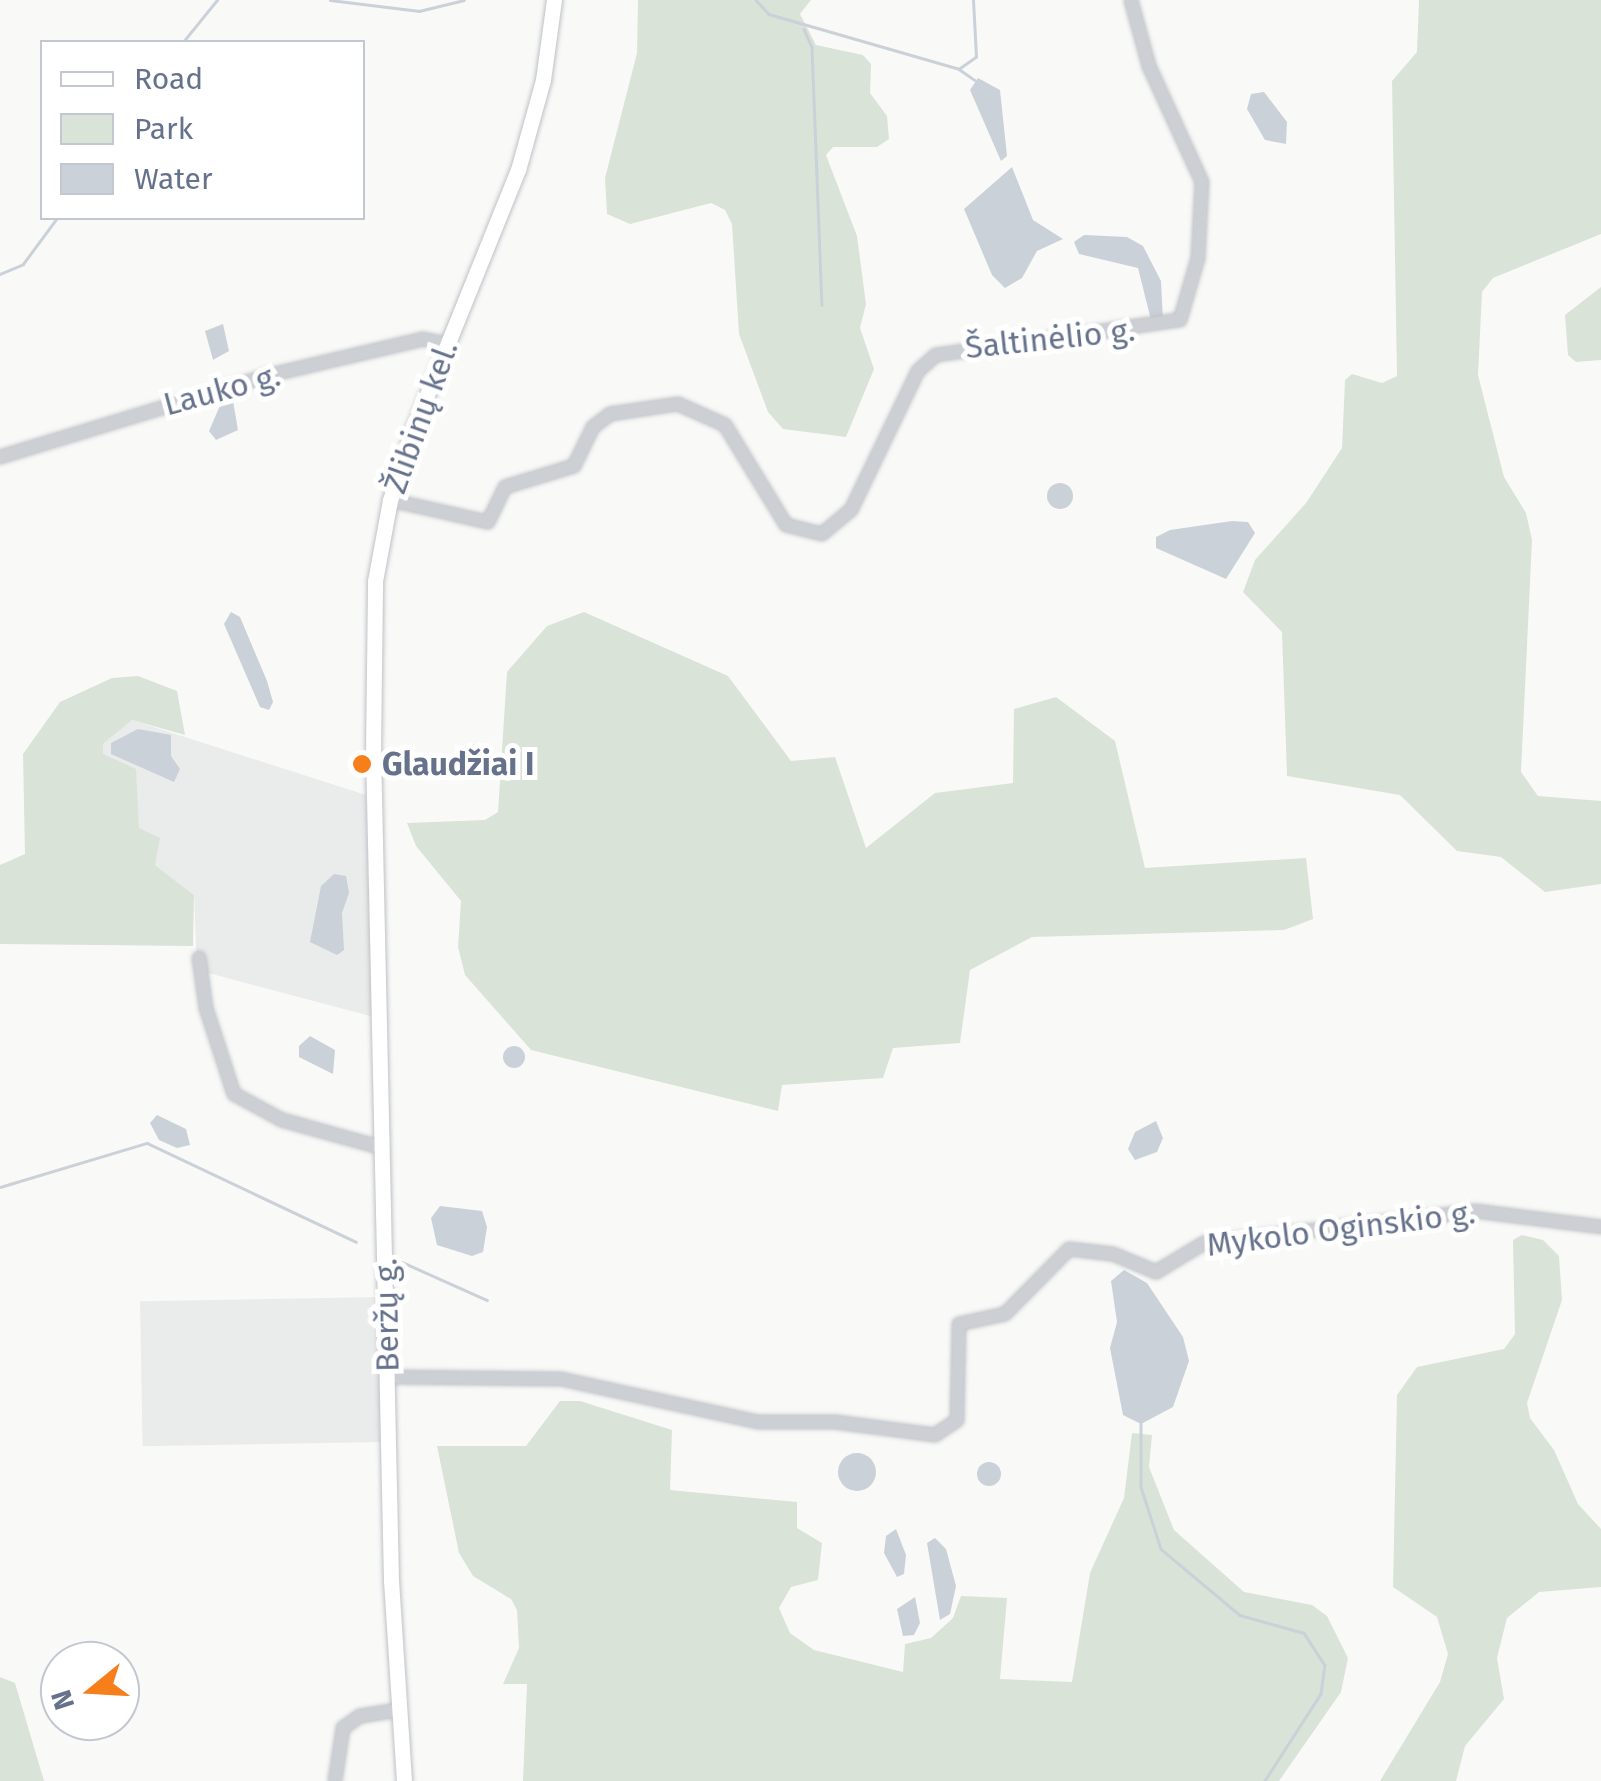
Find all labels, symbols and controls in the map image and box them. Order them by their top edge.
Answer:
legend [40,40,365,220]
text: Road [134,61,203,97]
text: Park [134,111,193,147]
text: Water [134,161,213,197]
street label: Šaltinėlio g. [963,311,1137,367]
street label: Žlibinų kel. [376,336,466,498]
street label: Lauko g. [159,356,285,424]
place label: Glaudžiai I [382,745,534,783]
marker: Glaudžiai I [351,753,373,775]
street label: Mykolo Oginskio g. [1205,1193,1477,1265]
street label: Beržų g. [367,1258,407,1372]
north arrow [40,1641,140,1741]
text: N [44,1686,81,1714]

